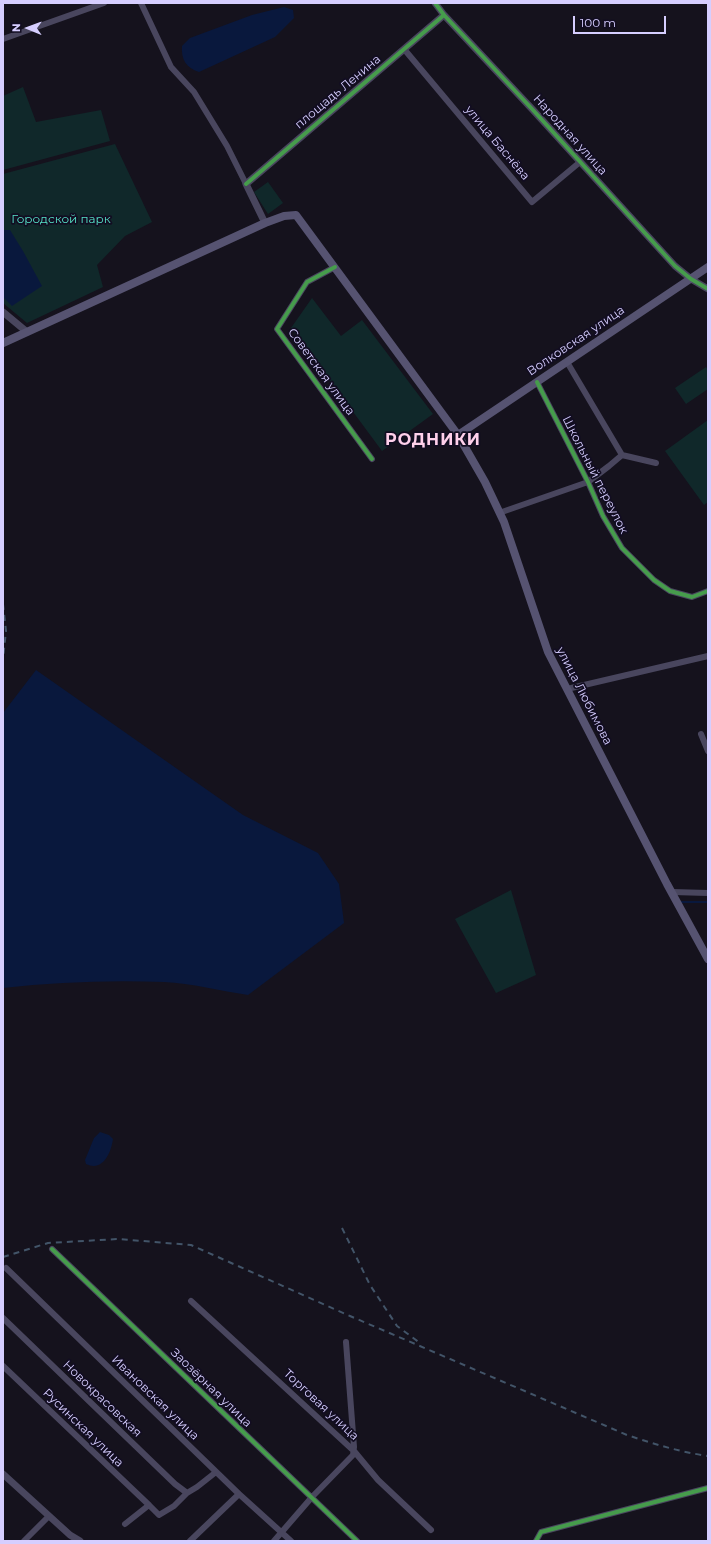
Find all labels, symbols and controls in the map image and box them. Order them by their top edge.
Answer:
north arrow [8,8,48,48]
scale bar [575,8,668,34]
text: 100 m [580,15,616,30]
text: N [9,23,23,32]
street label: площадь Ленина [292,52,384,132]
street label: Народная улица [530,92,610,178]
street label: улица Баснёва [462,103,532,183]
park label: Городской парк [11,212,111,226]
street label: Волковская улица [525,303,627,379]
street label: Советская улица [285,326,357,418]
street label: Школьный переулок [559,414,631,536]
district label: РОДНИКИ [385,430,481,450]
street label: улица Любимова [553,645,615,747]
street label: Заозёрная улица [167,1346,255,1430]
street label: Ивановская улица [108,1353,202,1443]
street label: Новокрасовская [60,1358,144,1440]
street label: Торговая улица [280,1366,362,1444]
street label: Русинская улица [40,1386,126,1470]

